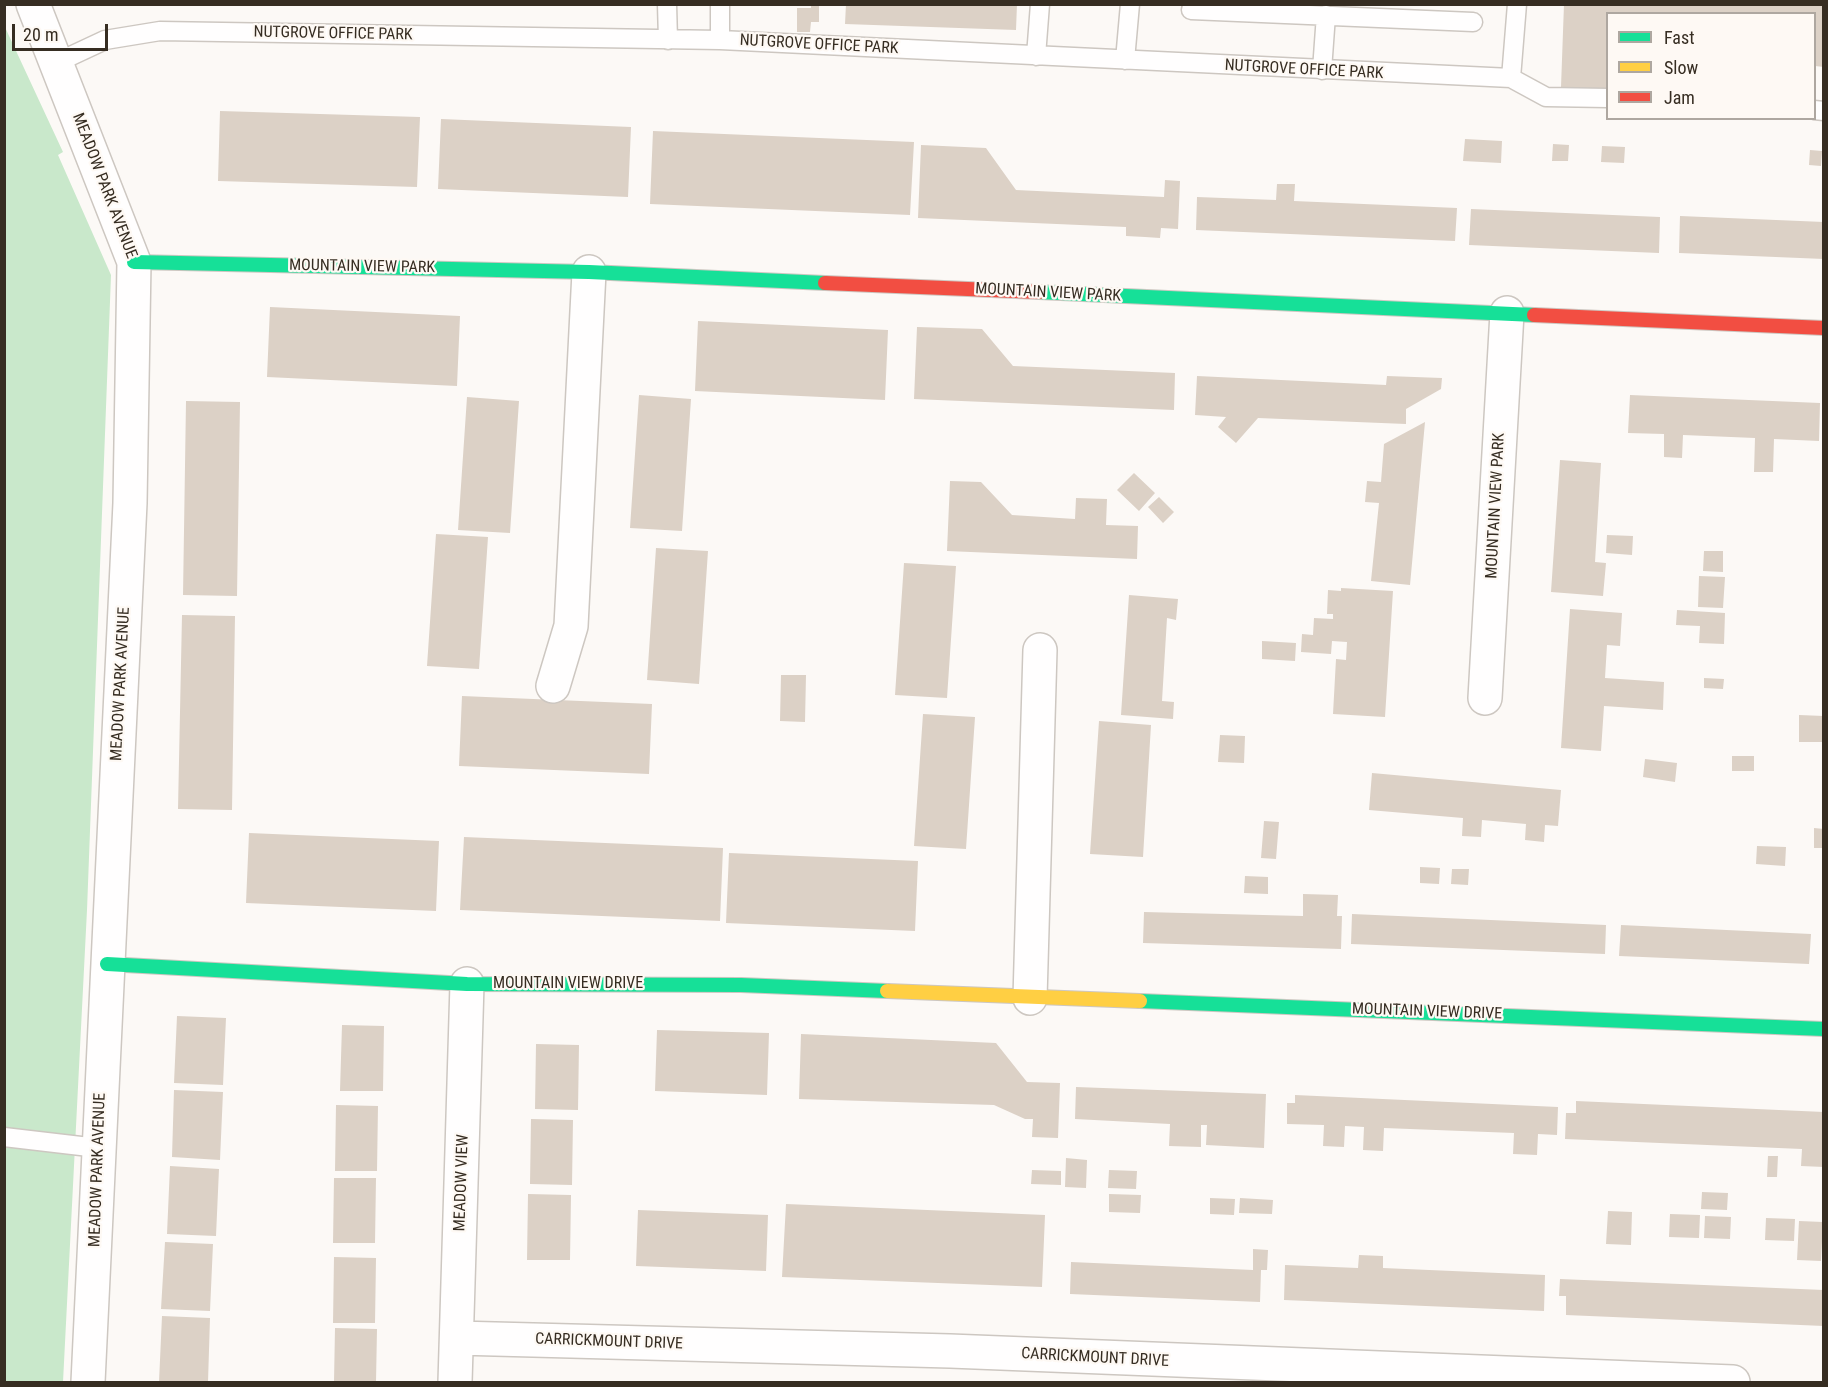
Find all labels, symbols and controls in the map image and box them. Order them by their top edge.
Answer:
scale bar [15,12,111,50]
legend [1606,12,1816,120]
street label: NUTGROVE OFFICE PARK [253,23,413,45]
text: 20 m [23,24,58,45]
text: Fast [1664,27,1695,48]
street label: NUTGROVE OFFICE PARK [739,31,899,59]
street label: NUTGROVE OFFICE PARK [1224,56,1384,84]
text: Slow [1664,57,1698,78]
text: Jam [1664,87,1695,108]
street label: MEADOW PARK AVENUE [67,111,141,261]
street label: MOUNTAIN VIEW PARK [289,256,435,278]
street label: MOUNTAIN VIEW PARK [975,280,1121,306]
street label: MOUNTAIN VIEW PARK [1483,433,1509,579]
street label: MEADOW PARK AVENUE [107,607,135,761]
street label: MOUNTAIN VIEW DRIVE [493,974,643,994]
street label: MOUNTAIN VIEW DRIVE [1352,1000,1502,1024]
street label: MEADOW PARK AVENUE [86,1093,110,1247]
street label: MEADOW VIEW [451,1134,473,1232]
street label: CARRICKMOUNT DRIVE [535,1330,683,1354]
street label: CARRICKMOUNT DRIVE [1021,1345,1169,1371]

